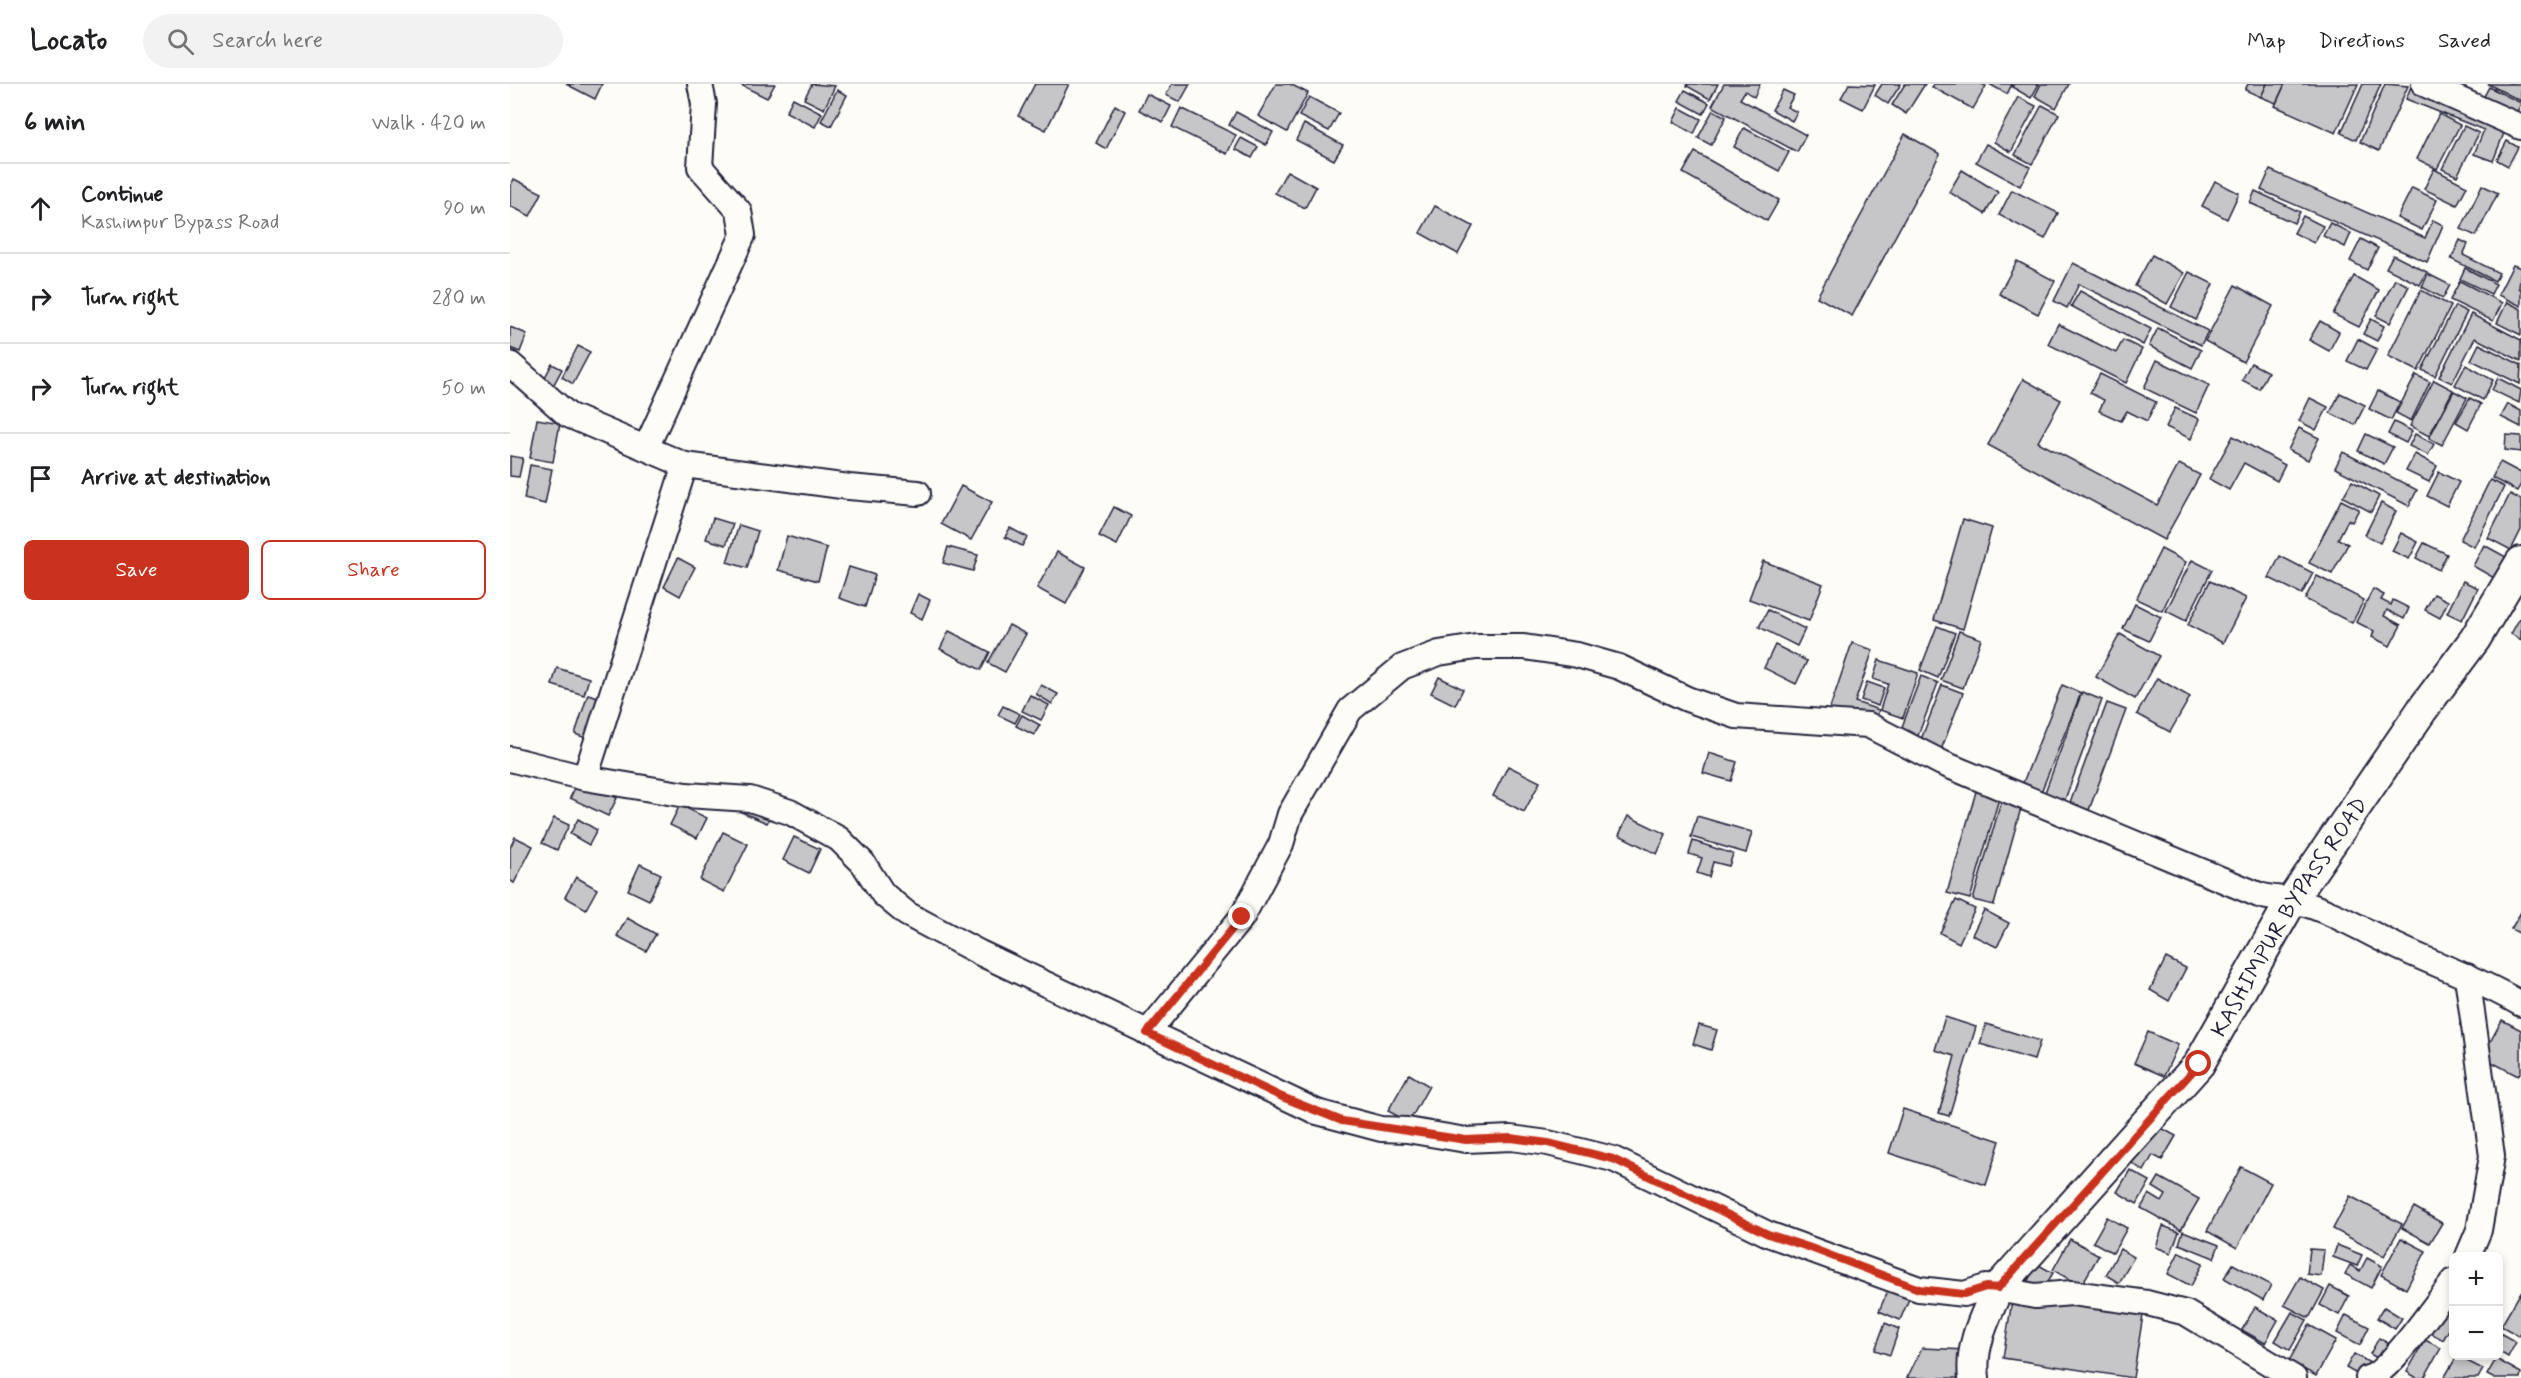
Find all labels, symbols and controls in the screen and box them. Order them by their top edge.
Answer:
search box [143,14,563,68]
text: Locato [30,23,107,60]
icon: search [164,25,197,58]
text: Search here [212,27,323,55]
text: Map [2247,27,2286,55]
text: Directions [2319,27,2405,55]
text: Saved [2438,27,2491,55]
text: 6 min [24,106,86,140]
text: Walk · 420 m [372,110,486,137]
text: Continue [81,181,163,209]
icon: ahead [24,192,57,225]
text: 90 m [443,195,486,222]
text: Kashimpur Bypass Road [81,209,279,236]
icon: right [24,282,57,315]
text: Turn right [81,284,179,312]
text: 280 m [432,285,486,312]
icon: right [24,372,57,405]
text: Turn right [81,374,179,402]
text: 50 m [441,375,486,402]
icon: arrive [24,462,57,495]
text: Arrive at destination [81,464,271,492]
button: Save [24,540,249,600]
button: Share [261,540,486,600]
street label: KASHIMPUR BYPASS ROAD [2205,792,2374,1042]
route end [1228,903,1254,929]
route start [2185,1050,2211,1076]
map controls [2449,1252,2503,1360]
button: + [2449,1252,2503,1306]
button: − [2449,1306,2503,1360]

